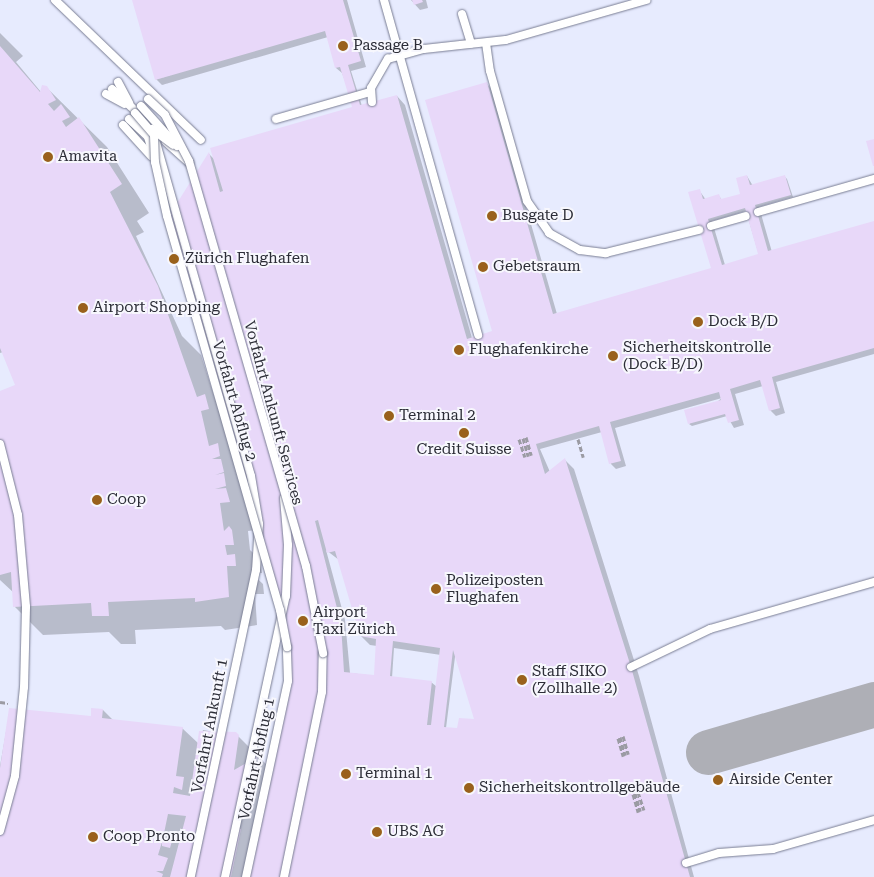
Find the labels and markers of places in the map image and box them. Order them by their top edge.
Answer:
place label: Passage B [353,37,423,55]
marker: Passage B [337,40,349,52]
place label: Amavita [58,148,117,166]
marker: Amavita [42,151,54,163]
place label: Busgate D [502,207,574,225]
marker: Busgate D [486,210,498,222]
place label: Zürich Flughafen [185,250,310,268]
marker: Zürich Flughafen [167,252,181,266]
place label: Gebetsraum [493,258,581,276]
marker: Gebetsraum [477,261,489,273]
place label: Airport Shopping [93,299,220,317]
marker: Airport Shopping [77,302,89,314]
place label: Dock B/D [708,313,778,331]
marker: Dock B/D [692,316,704,328]
place label: Sicherheitskontrolle (Dock B/D) [623,338,771,373]
place label: Flughafenkirche [469,341,588,359]
marker: Flughafenkirche [453,344,465,356]
marker: Sicherheitskontrolle (Dock B/D) [607,350,619,362]
place label: Terminal 2 [399,407,476,425]
marker: Terminal 2 [383,410,395,422]
marker: Credit Suisse [458,427,470,439]
place label: Credit Suisse [417,441,511,459]
place label: Coop [107,491,146,509]
marker: Coop [91,494,103,506]
place label: Polizeiposten Flughafen [446,571,544,606]
marker: Polizeiposten Flughafen [430,583,442,595]
place label: Airport Taxi Zürich [313,603,395,638]
marker: Airport Taxi Zürich [297,615,309,627]
place label: Staff SIKO (Zollhalle 2) [532,662,617,697]
marker: Staff SIKO (Zollhalle 2) [516,674,528,686]
place label: Terminal 1 [356,765,433,783]
marker: Terminal 1 [340,768,352,780]
place label: Airside Center [729,771,833,789]
marker: Airside Center [711,773,725,787]
place label: Sicherheitskontrollgebäude [479,779,680,797]
marker: Sicherheitskontrollgebäude [463,782,475,794]
place label: UBS AG [387,823,444,841]
marker: UBS AG [371,826,383,838]
place label: Coop Pronto [103,828,195,846]
marker: Coop Pronto [87,831,99,843]

